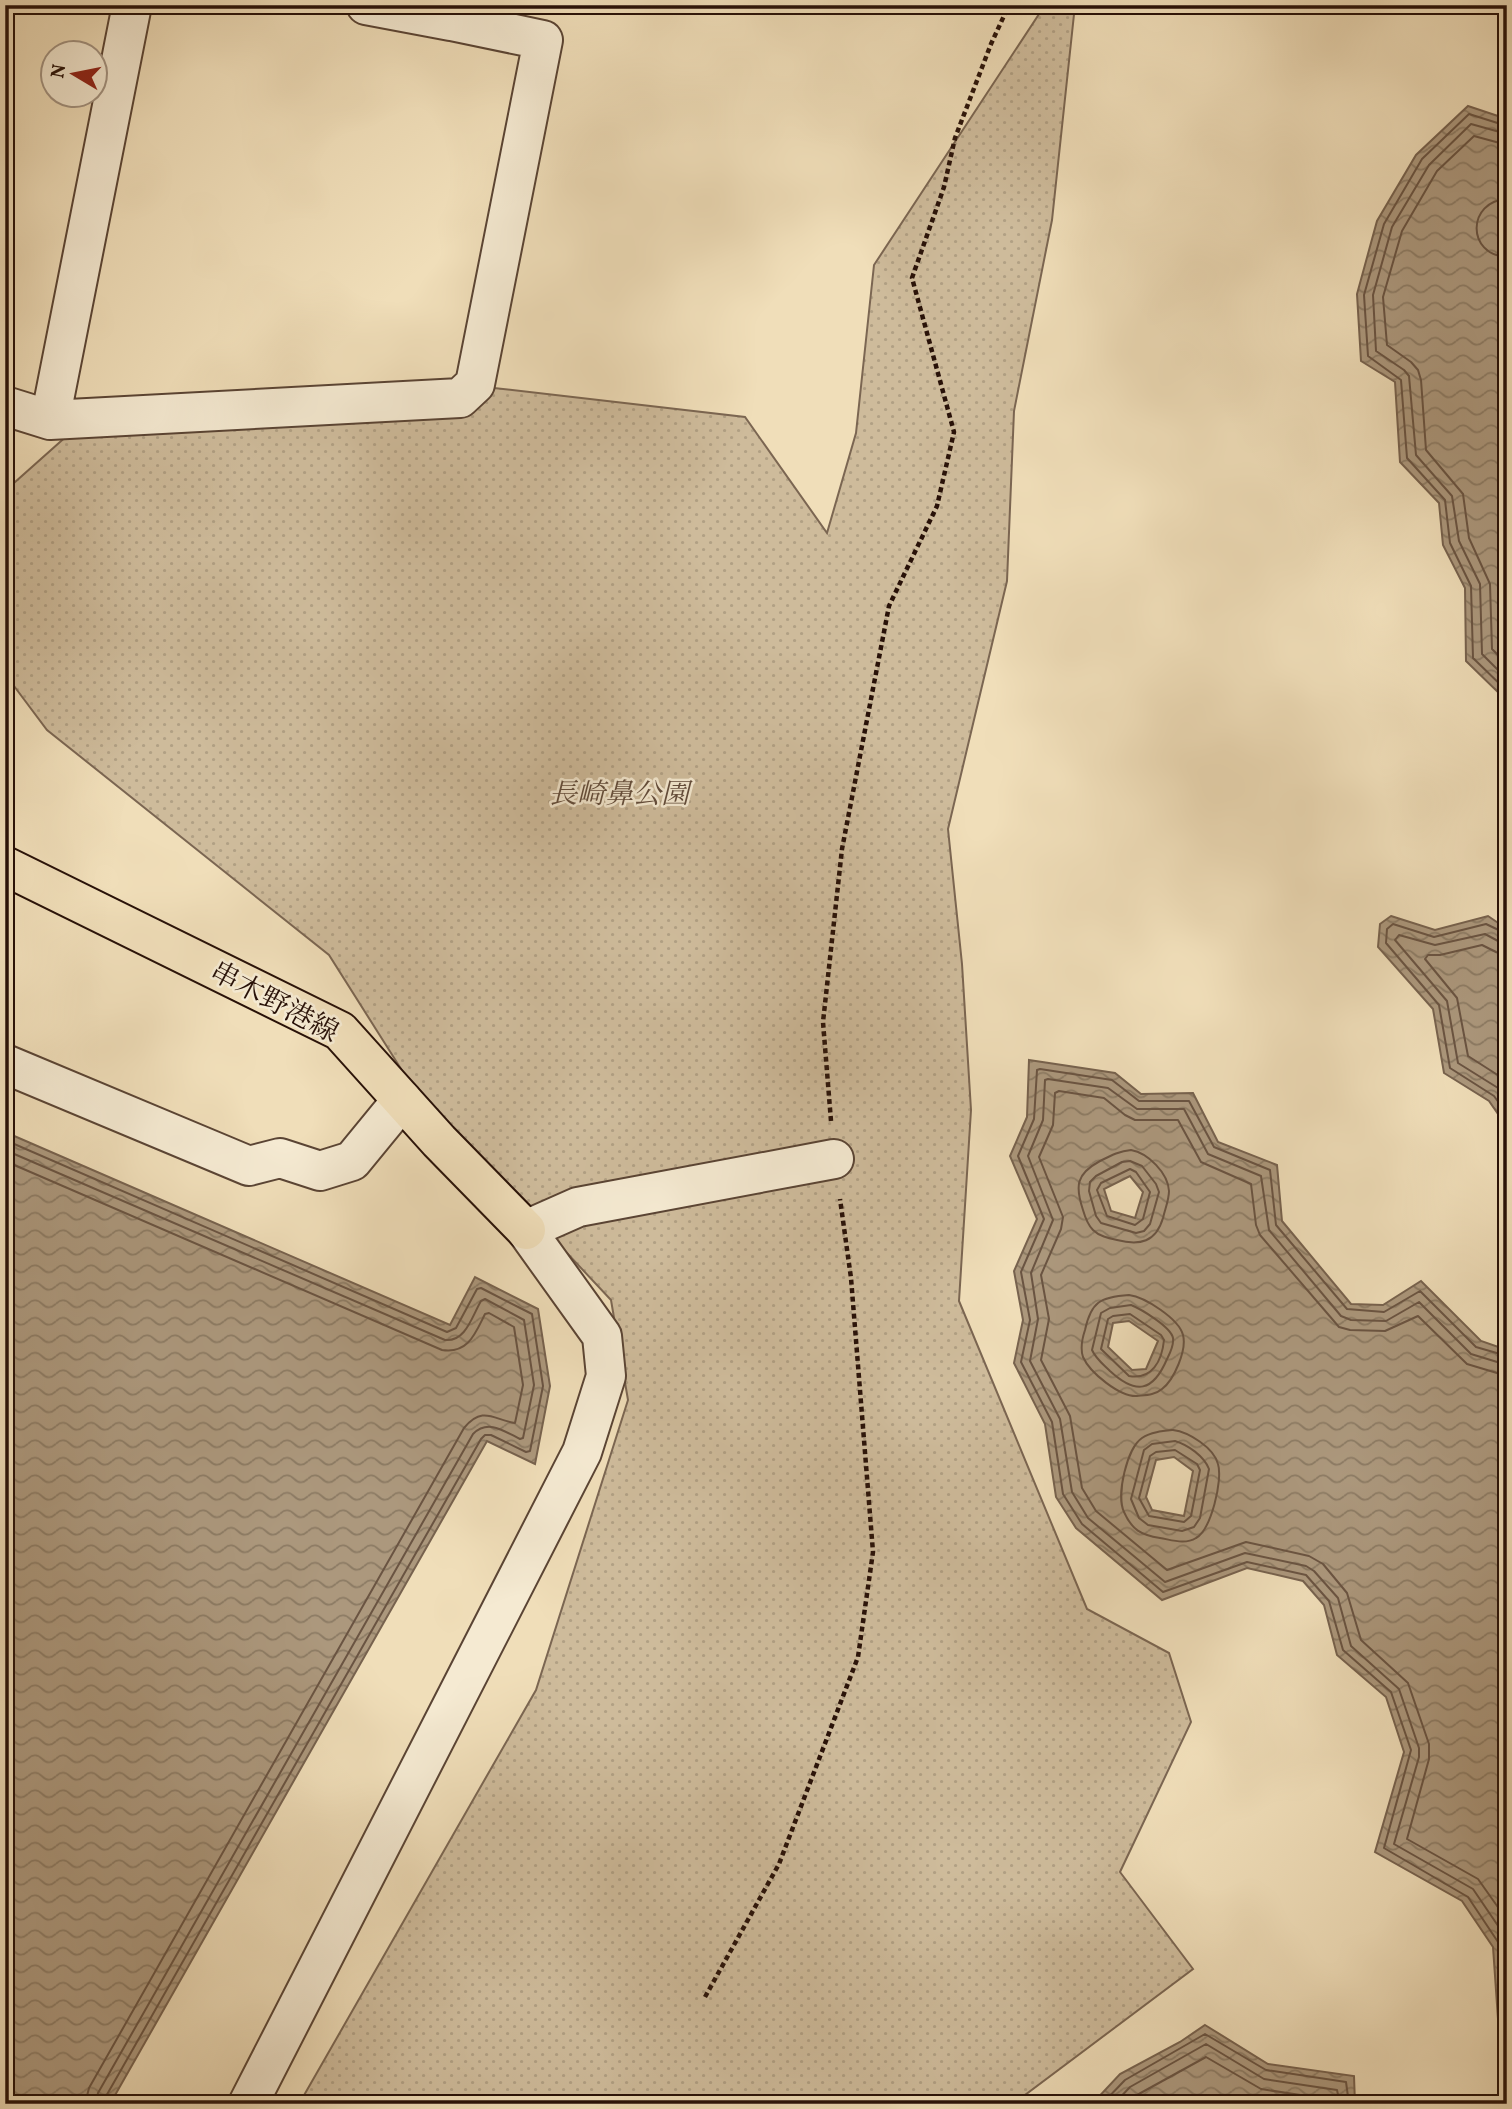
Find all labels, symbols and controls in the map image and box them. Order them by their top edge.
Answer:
north arrow [38,38,108,108]
text: N [45,62,73,80]
park label: 長崎鼻公園 [549,776,693,815]
street label: 串木野港線 [203,953,345,1053]

